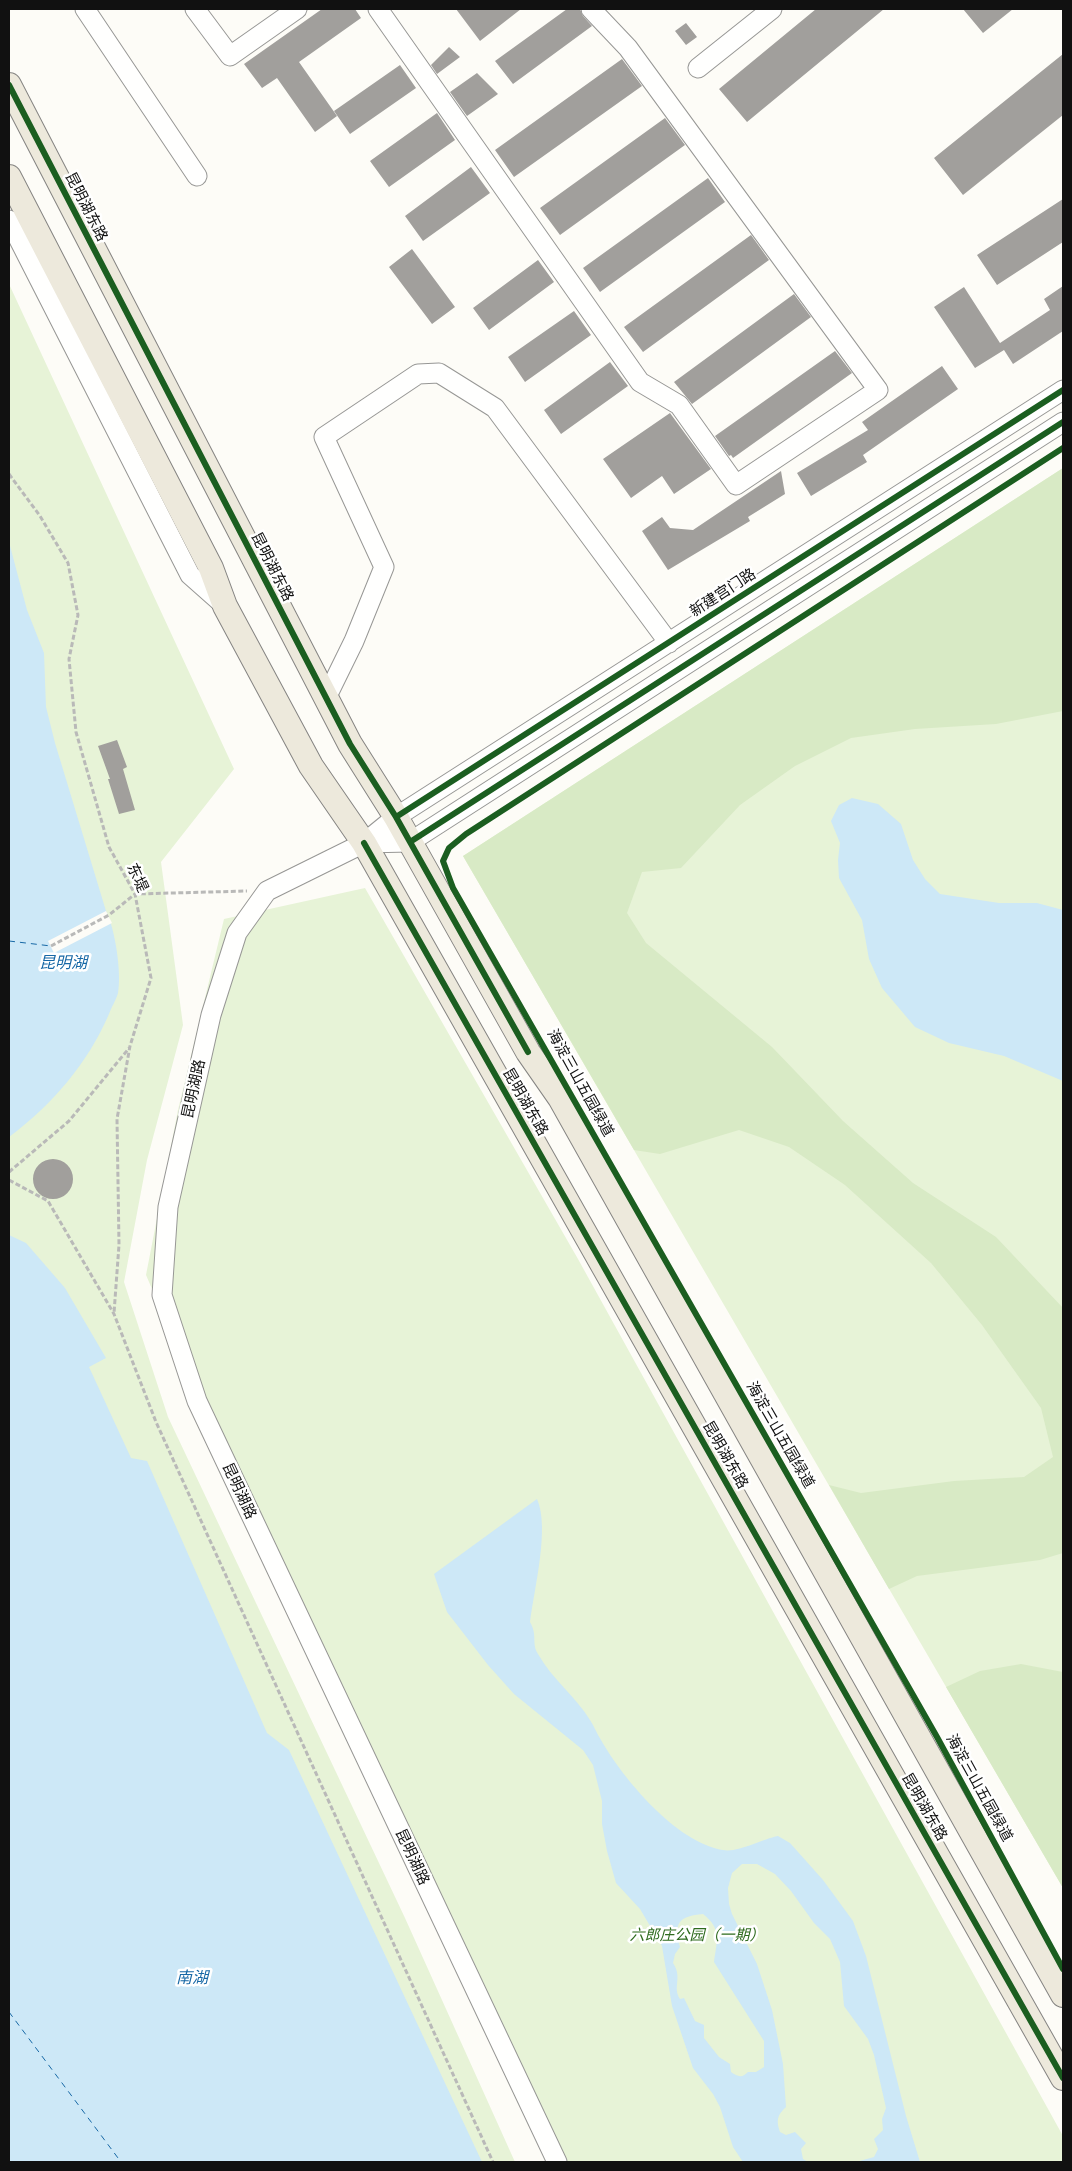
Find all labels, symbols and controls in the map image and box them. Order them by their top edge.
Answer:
street label: 昆明湖东路 [61,170,111,244]
street label: 昆明湖东路 [247,530,297,604]
street label: 新建宫门路 [687,565,759,621]
street label: 东堤 [123,861,151,895]
water label: 昆明湖 [39,953,87,973]
street label: 海淀三山五园绿道 [543,1026,617,1140]
street label: 昆明湖路 [179,1058,209,1120]
street label: 昆明湖东路 [498,1065,552,1139]
street label: 海淀三山五园绿道 [742,1379,818,1491]
street label: 昆明湖东路 [698,1418,752,1492]
street label: 昆明湖路 [218,1460,260,1522]
street label: 海淀三山五园绿道 [942,1731,1016,1845]
street label: 昆明湖东路 [897,1770,951,1844]
street label: 昆明湖路 [391,1826,433,1888]
park label: 六郎庄公园（一期） [630,1927,764,1945]
water label: 南湖 [176,1968,208,1988]

